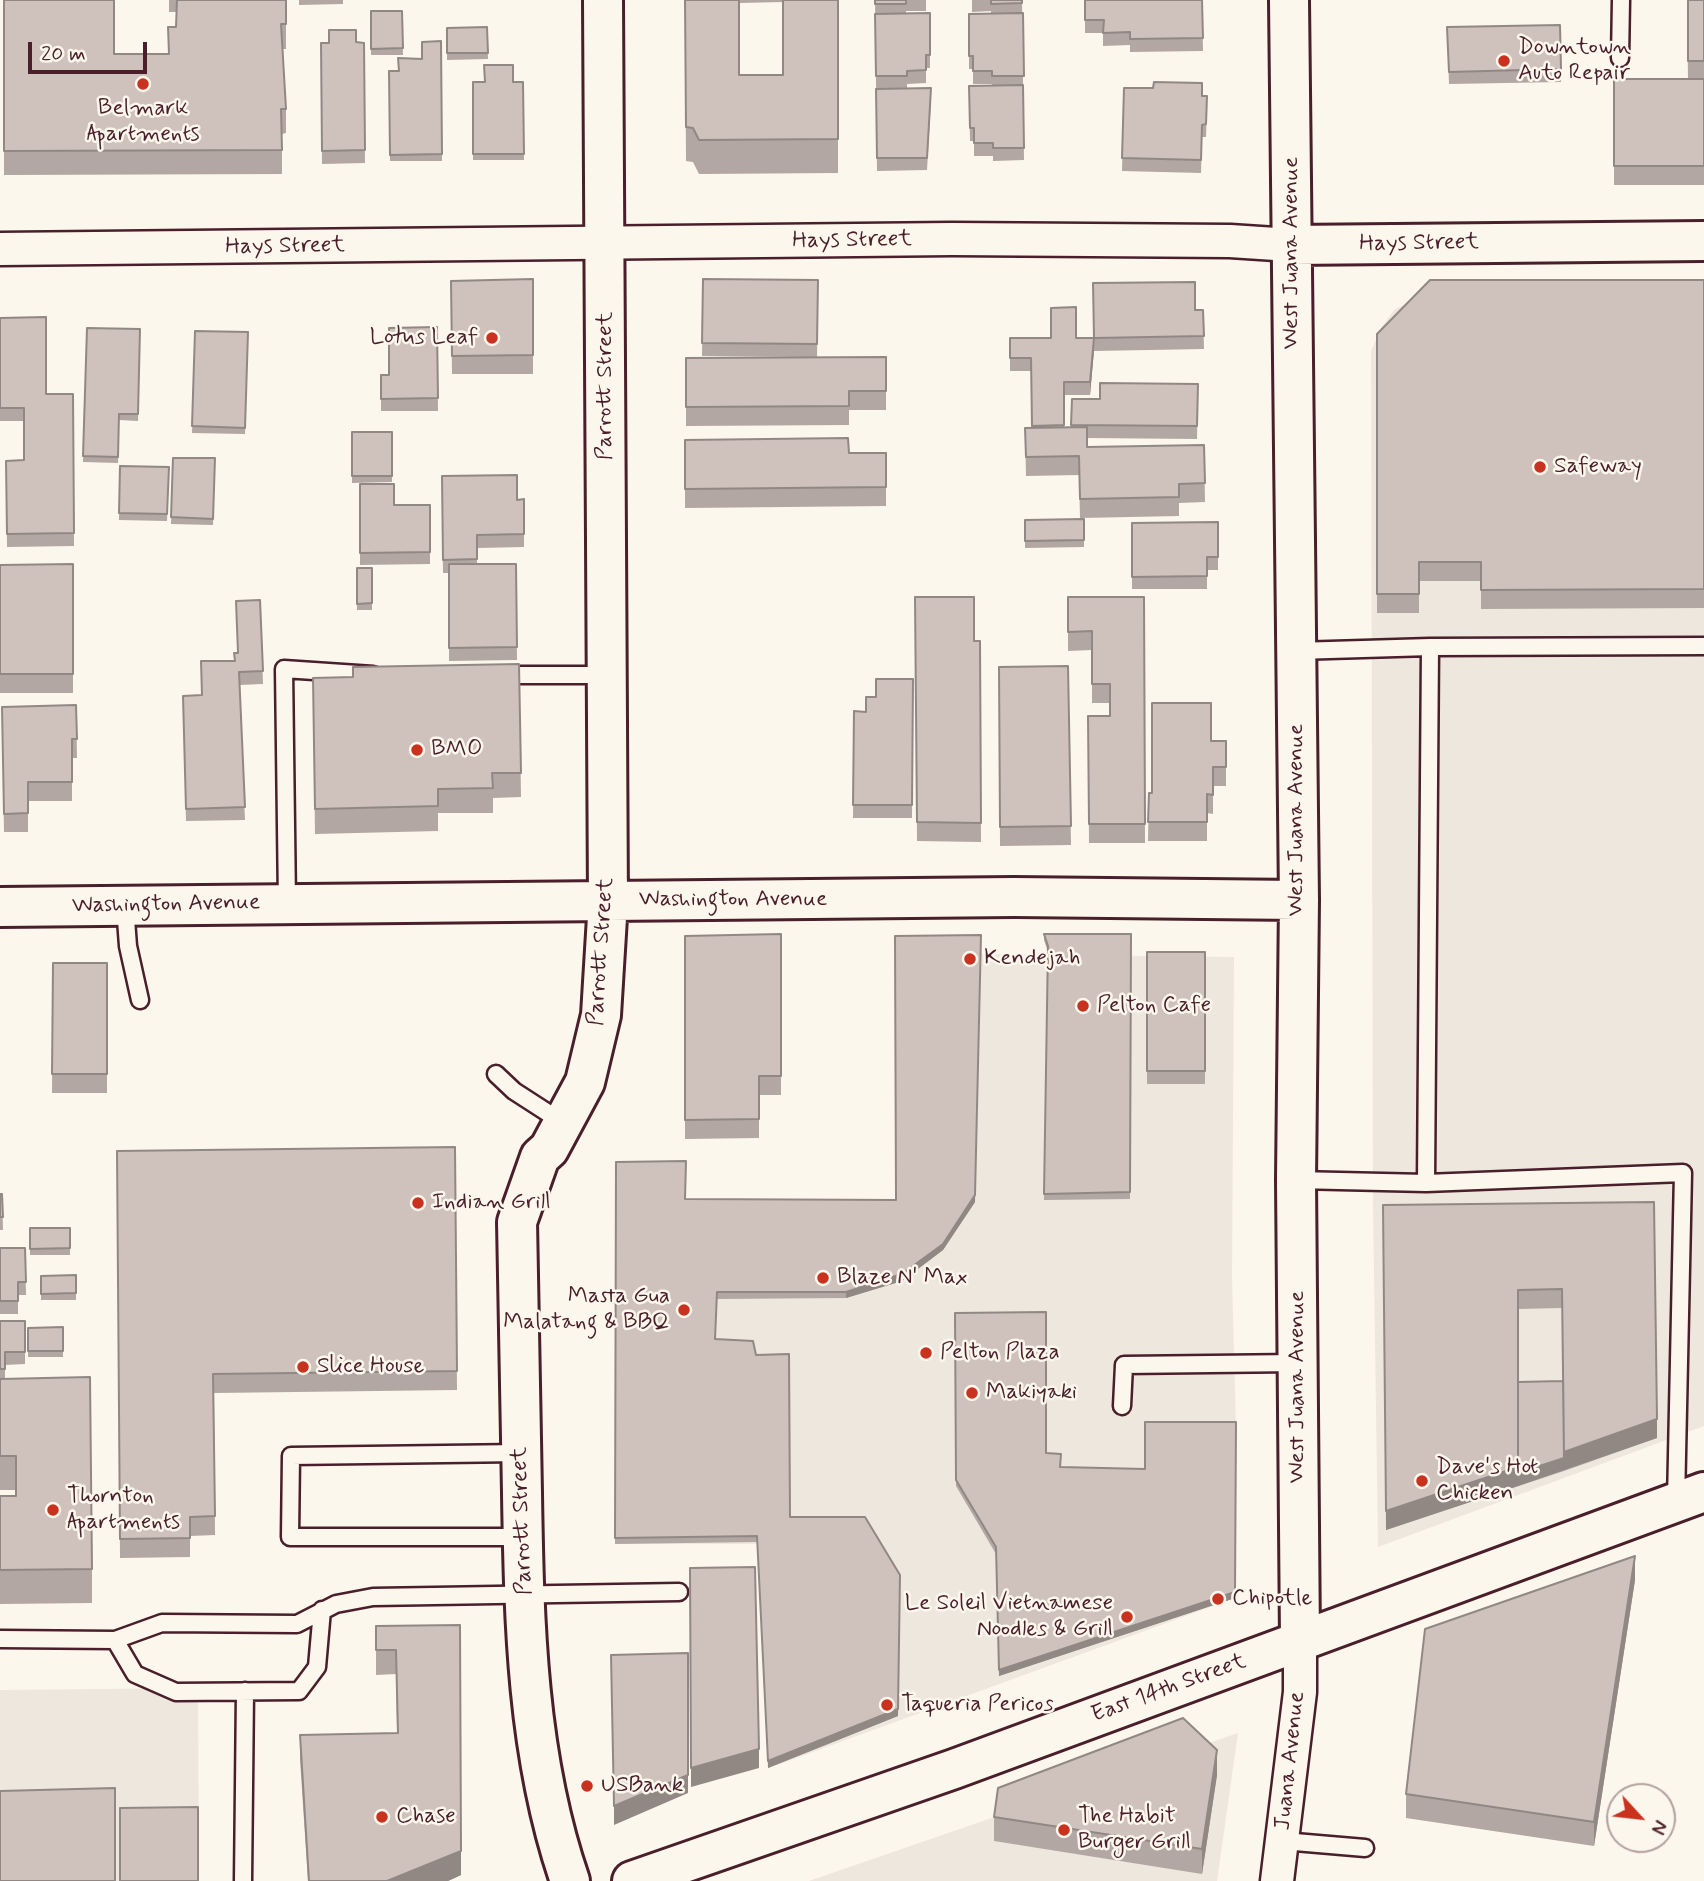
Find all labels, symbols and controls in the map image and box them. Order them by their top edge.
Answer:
scale bar [32,28,150,72]
place label: Downtown Auto Repair [1518,34,1631,88]
text: 20 m [41,40,86,68]
marker: Downtown Auto Repair [1496,53,1512,69]
marker: Belmark Apartments [135,76,151,92]
place label: Belmark Apartments [86,95,200,149]
street label: West Juana Avenue [1278,157,1306,349]
street label: Hays Street [792,226,912,256]
street label: Hays Street [1359,229,1479,259]
street label: Hays Street [225,232,345,262]
street label: Parrott Street [592,312,620,460]
place label: Lotus Leaf [370,324,478,352]
marker: Lotus Leaf [484,330,500,346]
place label: Safeway [1554,453,1642,481]
marker: Safeway [1532,459,1548,475]
street label: West Juana Avenue [1283,724,1311,916]
place label: BMO [431,736,483,764]
marker: BMO [409,742,425,758]
street label: Parrott Street [583,877,621,1027]
street label: Washington Avenue [639,886,827,914]
street label: Washington Avenue [72,890,260,920]
place label: Kendejah [984,945,1080,973]
marker: Kendejah [962,951,978,967]
place label: Pelton Cafe [1097,992,1211,1020]
marker: Pelton Cafe [1075,998,1091,1014]
place label: Indian Grill [432,1189,551,1217]
marker: Indian Grill [410,1195,426,1211]
place label: Blaze N' Max [837,1264,968,1292]
marker: Blaze N' Max [815,1270,831,1286]
place label: Masta Gua Malatang & BBQ [503,1283,670,1337]
street label: West Juana Avenue [1284,1291,1312,1483]
marker: Masta Gua Malatang & BBQ [676,1302,692,1318]
place label: Pelton Plaza [940,1339,1060,1367]
marker: Pelton Plaza [918,1345,934,1361]
place label: Slice House [317,1353,424,1381]
marker: Slice House [295,1359,311,1375]
place label: Makiyaki [986,1379,1077,1407]
marker: Makiyaki [964,1385,980,1401]
street label: Parrott Street [507,1446,539,1596]
place label: Dave's Hot Chicken [1436,1454,1538,1508]
marker: Dave's Hot Chicken [1414,1473,1430,1489]
place label: Thornton Apartments [67,1483,180,1537]
marker: Thornton Apartments [45,1502,61,1518]
place label: Chipotle [1232,1585,1312,1613]
place label: Le Soleil Vietnamese Noodles & Grill [905,1590,1113,1644]
marker: Chipotle [1210,1591,1226,1607]
marker: Le Soleil Vietnamese Noodles & Grill [1119,1609,1135,1625]
street label: East 14th Street [1088,1648,1250,1730]
street label: Juana Avenue [1270,1690,1312,1832]
place label: Taqueria Pericos [901,1691,1054,1719]
marker: Taqueria Pericos [879,1697,895,1713]
place label: USBank [601,1772,683,1800]
marker: USBank [579,1778,595,1794]
north arrow [1606,1783,1676,1853]
place label: Chase [396,1803,456,1831]
place label: The Habit Burger Grill [1078,1803,1191,1857]
marker: Chase [374,1809,390,1825]
text: N [1644,1816,1672,1838]
marker: The Habit Burger Grill [1056,1822,1072,1838]

